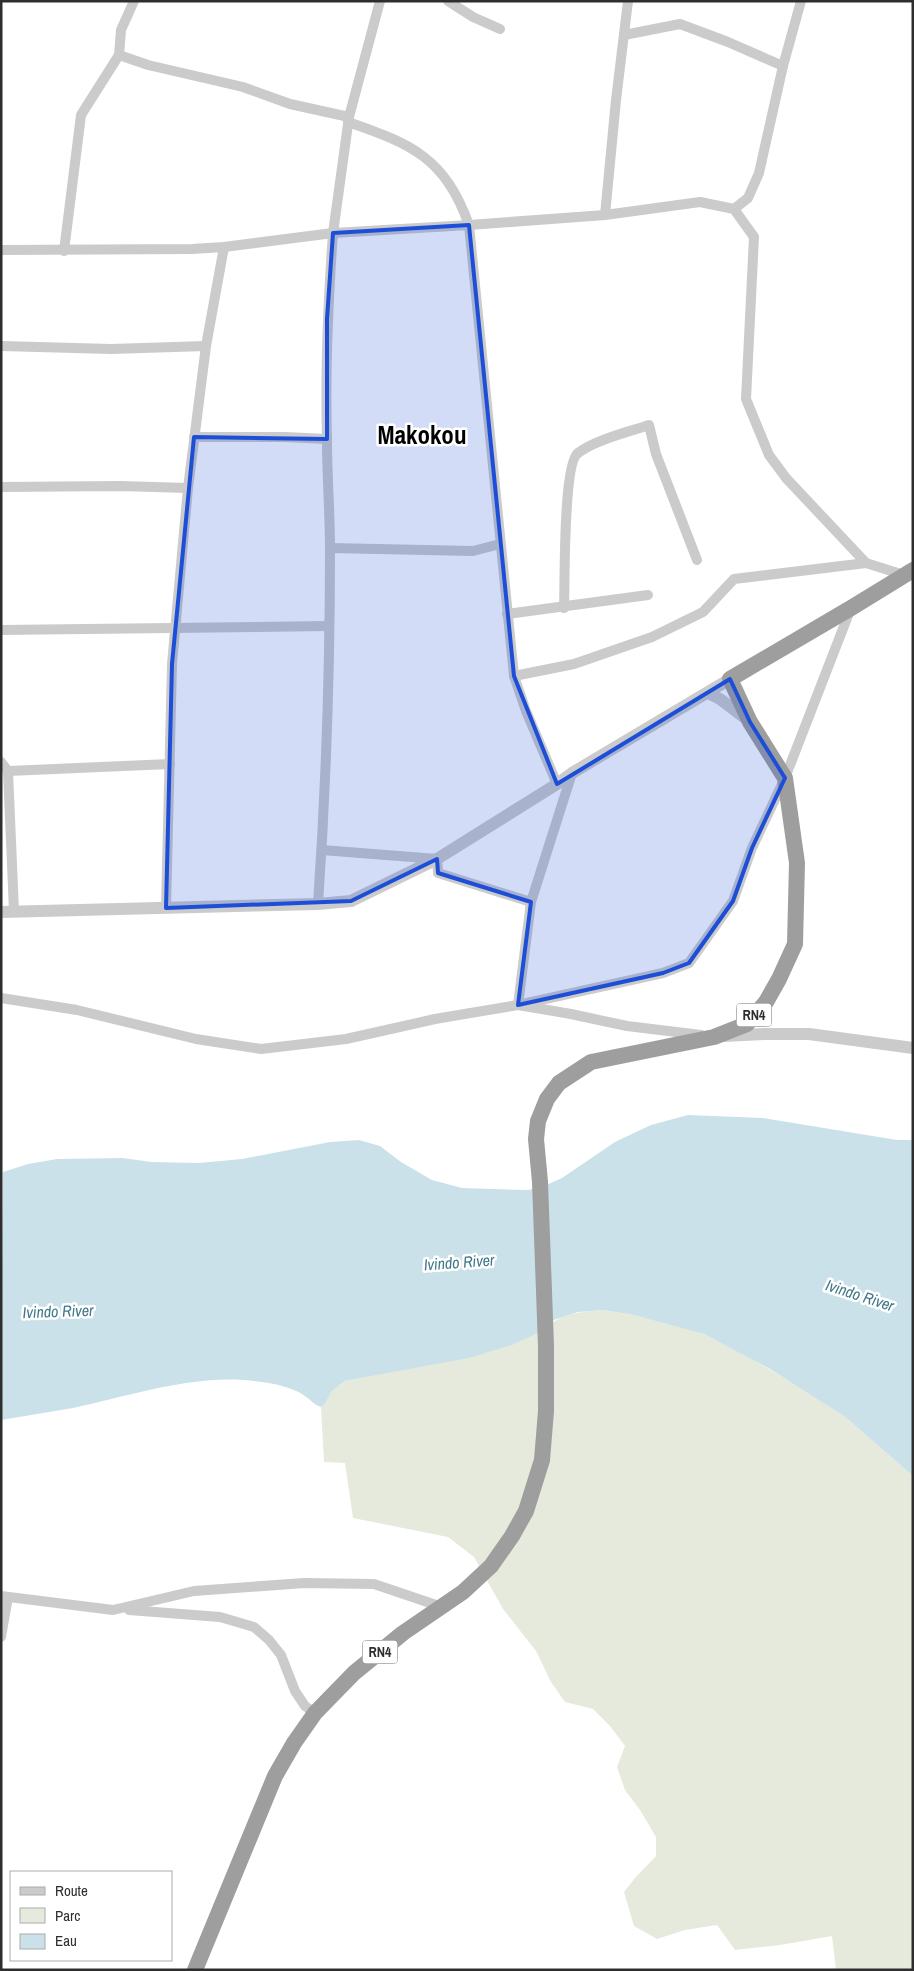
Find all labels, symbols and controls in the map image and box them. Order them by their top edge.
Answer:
district label: Makokou [378,418,466,452]
road number: RN4 [736,1004,772,1026]
water label: Ivindo River [423,1249,496,1275]
water label: Ivindo River [823,1274,898,1317]
water label: Ivindo River [22,1299,94,1323]
road number: RN4 [362,1640,398,1664]
legend [10,1871,172,1961]
text: Route [55,1880,88,1901]
text: Parc [55,1905,80,1926]
text: Eau [55,1930,77,1951]

